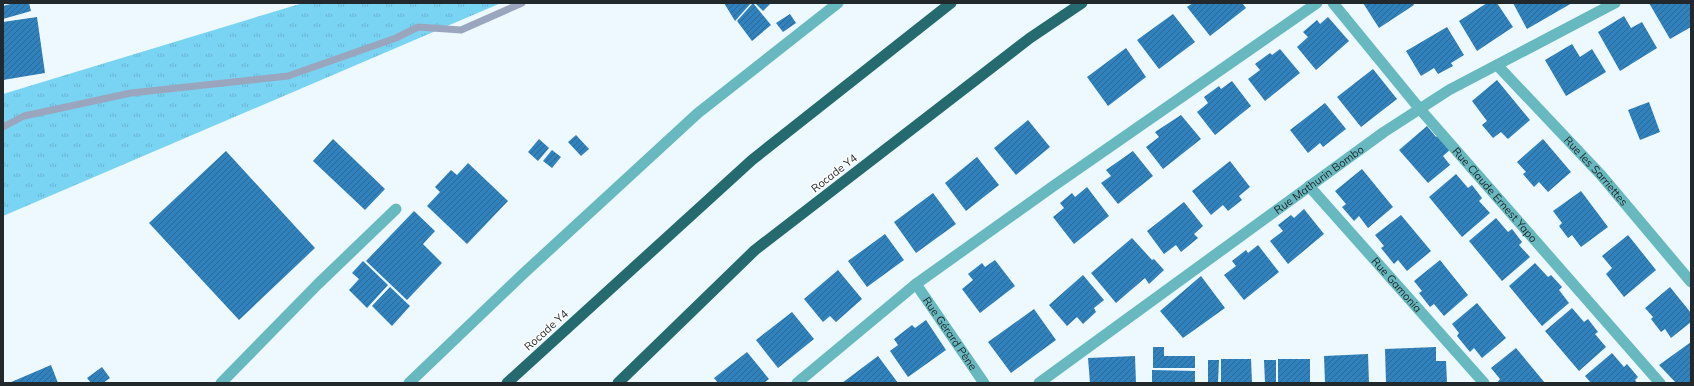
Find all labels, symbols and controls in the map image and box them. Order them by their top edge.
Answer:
street label: Rue les Sarriettes [1561,133,1631,209]
street label: Rue Mathurin Bombo [1271,142,1367,217]
street label: Rue Claude Ernest Yapo [1450,144,1540,245]
street label: Rocade Y4 [808,150,860,195]
street label: Rue Gamonia [1368,254,1425,315]
street label: Rue Gérard Pène [920,294,980,373]
street label: Rocade Y4 [521,306,571,353]

